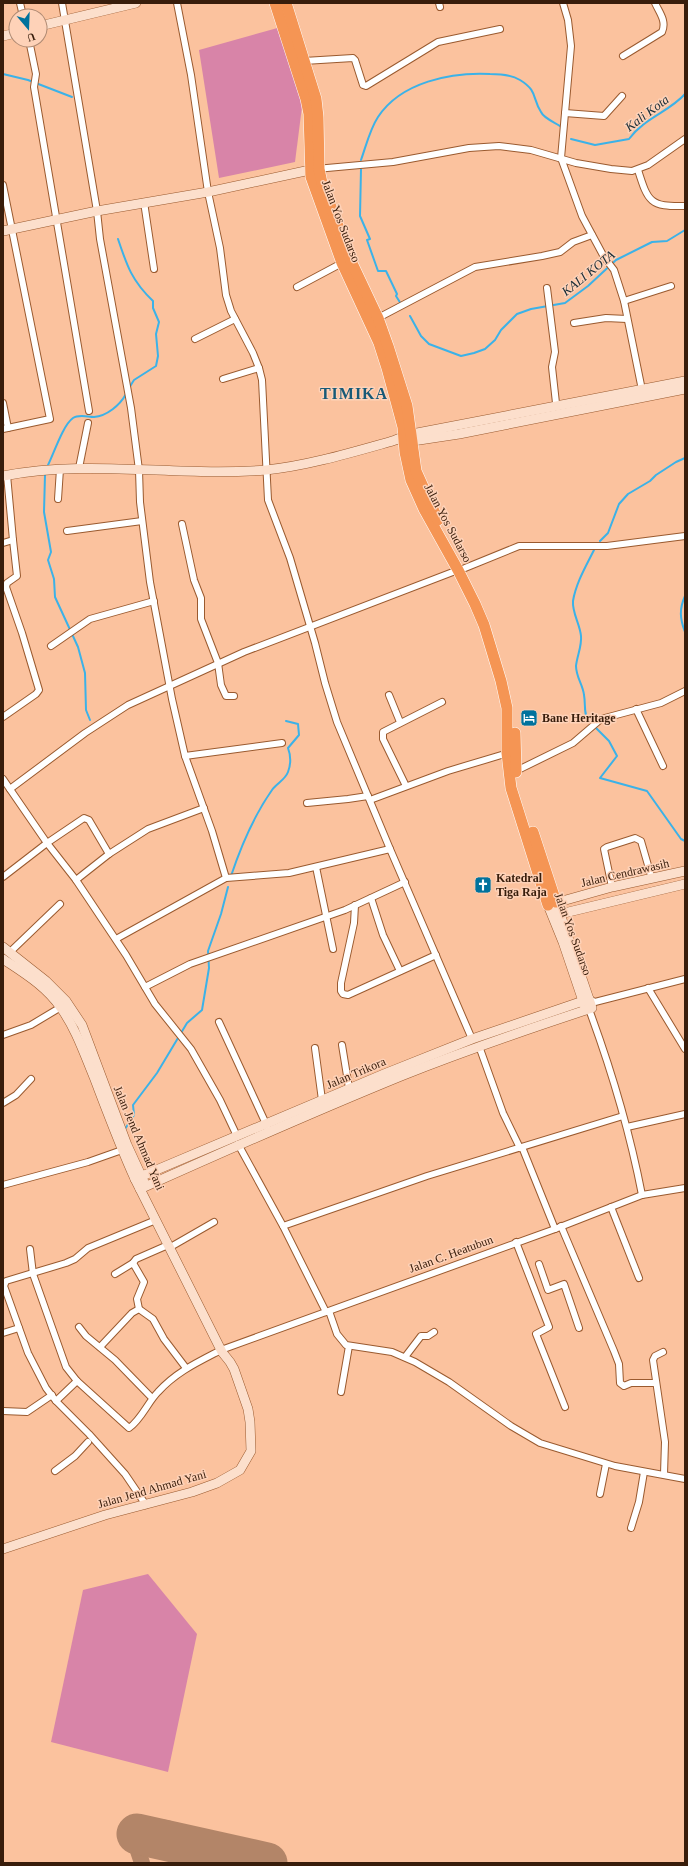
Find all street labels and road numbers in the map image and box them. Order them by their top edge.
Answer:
street label: Jalan Yos Sudarso [319,178,363,264]
street label: Jalan Yos Sudarso [421,481,475,565]
street label: Jalan Cendrawasih [579,856,671,890]
street label: Jalan Yos Sudarso [552,891,594,977]
street label: Jalan Trikora [324,1054,388,1092]
street label: Jalan Jend Ahmad Yani [111,1084,168,1193]
street label: Jalan C. Heatubun [407,1232,495,1276]
street label: Jalan Jend Ahmad Yani [96,1467,208,1511]

